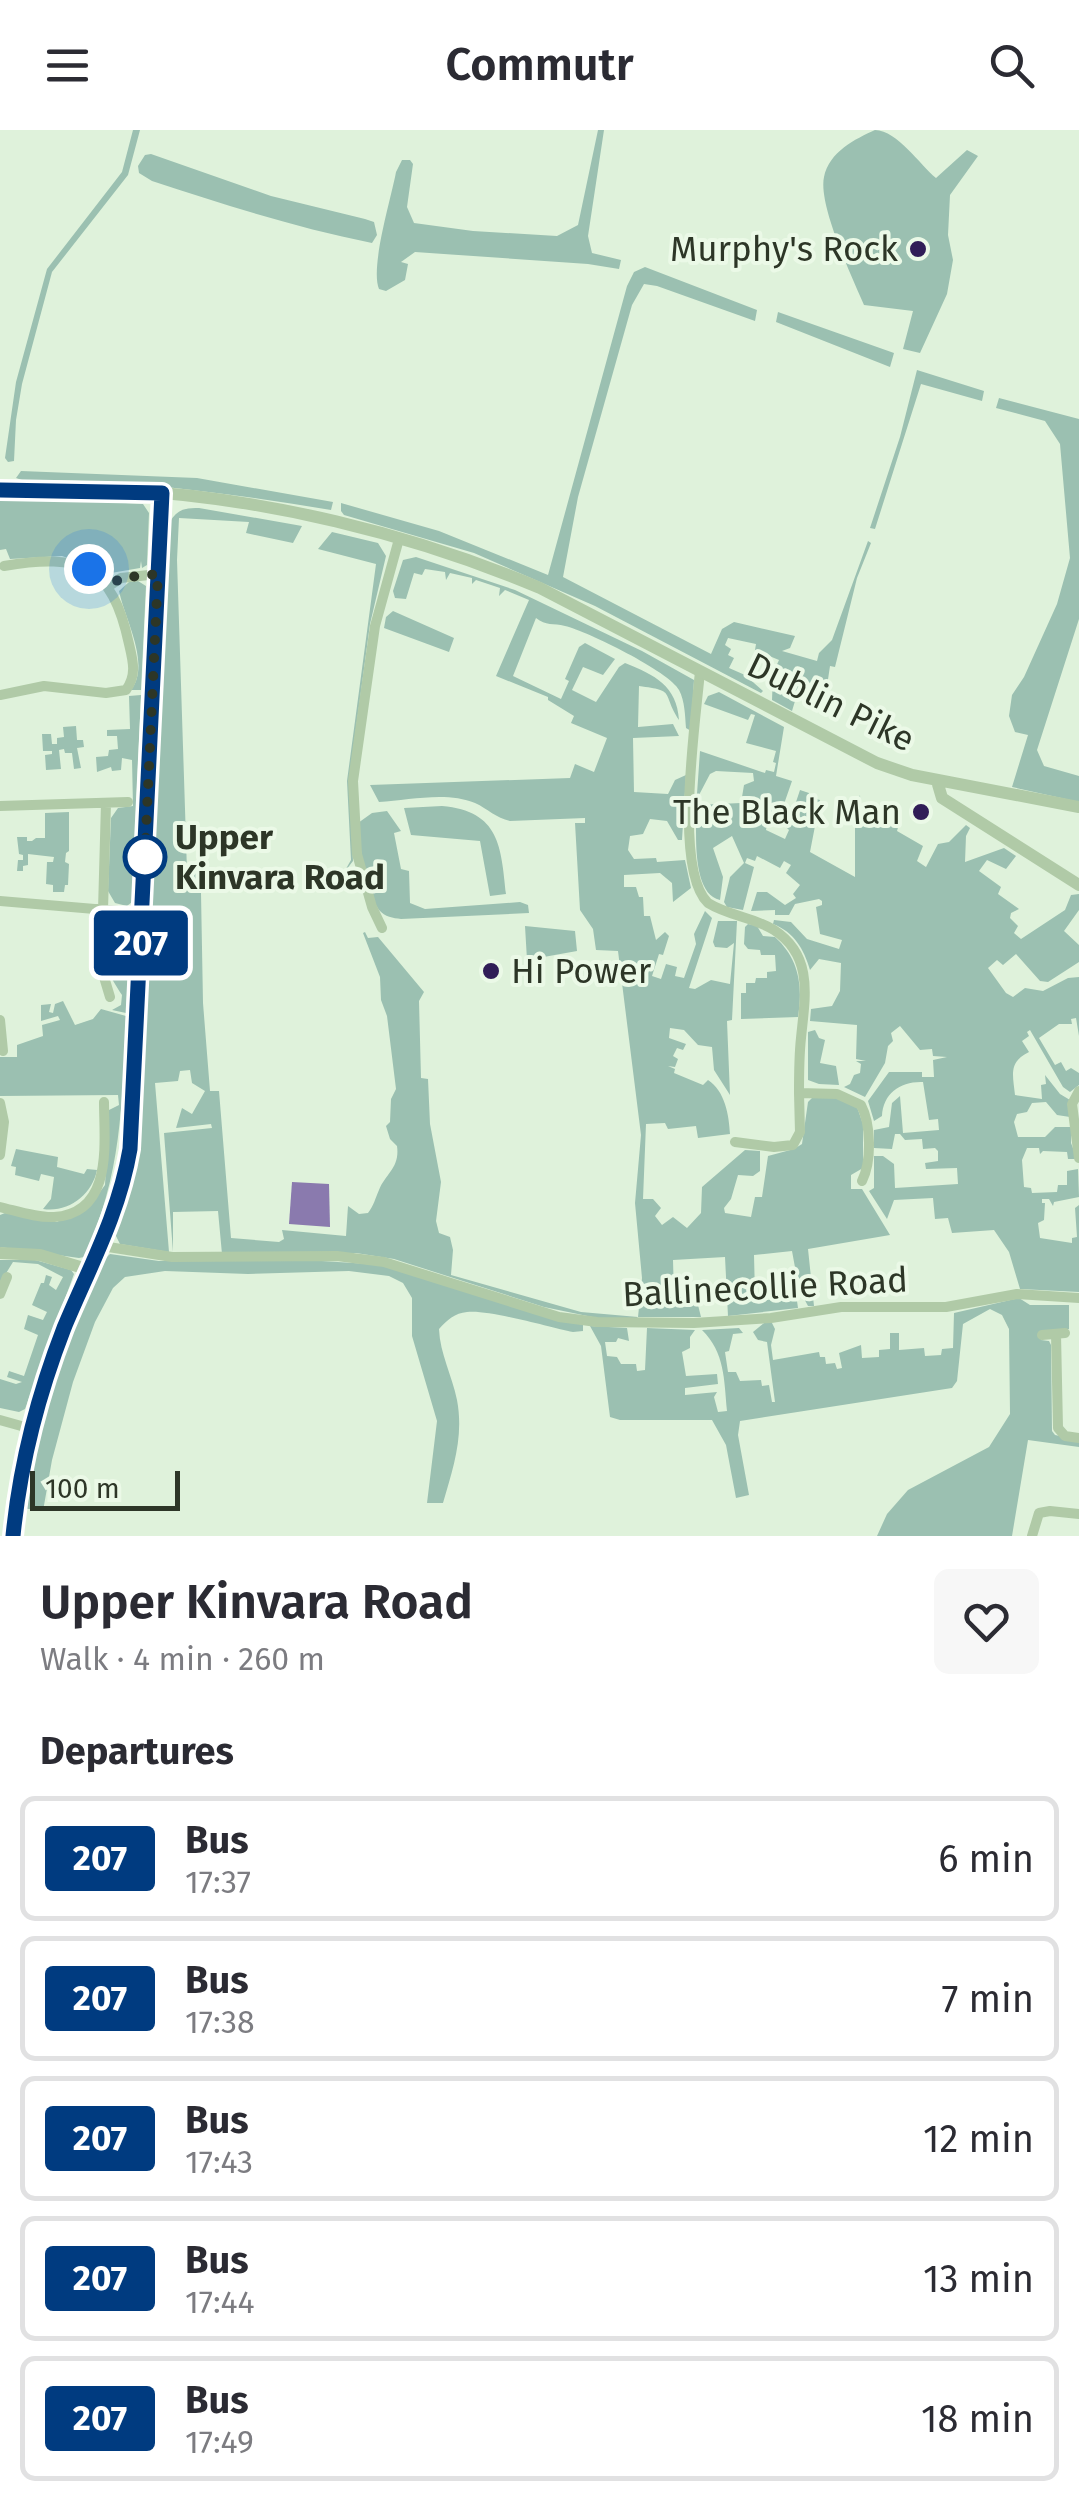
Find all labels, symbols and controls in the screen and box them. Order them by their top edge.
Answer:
icon: menu [40,38,95,93]
text: Commutr [445,38,634,92]
icon: search [984,38,1039,93]
place label: Murphy's Rock [670,228,898,270]
marker: Murphy's Rock [907,238,929,260]
your location [64,544,114,594]
street label: Dublin Pike [741,644,921,760]
place label: The Black Man [673,791,901,833]
marker: The Black Man [910,801,932,823]
place label: Upper Kinvara Road [175,816,385,898]
marker: Upper Kinvara Road [124,836,166,878]
line badge: 207 [84,910,198,976]
text: 207 [114,922,168,964]
place label: Hi Power [511,950,652,992]
marker: Hi Power [480,960,502,982]
street label: Ballinecollie Road [621,1259,909,1315]
scale bar [30,1466,180,1510]
text: 100 m [45,1472,120,1505]
button: heart [934,1569,1039,1674]
text: Upper Kinvara Road [40,1573,473,1631]
text: Walk · 4 min · 260 m [40,1640,325,1678]
text: Departures [40,1728,234,1774]
text: Bus [185,1817,249,1863]
text: 6 min [938,1836,1034,1882]
text: 207 [73,1837,127,1879]
text: 17:37 [185,1863,251,1901]
text: Bus [185,1957,249,2003]
text: 7 min [942,1976,1034,2022]
text: 207 [73,1977,127,2019]
text: 17:38 [185,2003,255,2041]
text: Bus [185,2097,249,2143]
text: 12 min [923,2116,1034,2162]
text: 207 [73,2117,127,2159]
text: 17:43 [185,2143,253,2181]
text: Bus [185,2237,249,2283]
text: 13 min [923,2256,1034,2302]
text: 207 [73,2257,127,2299]
text: 17:44 [185,2283,255,2321]
text: Bus [185,2377,249,2423]
text: 18 min [921,2396,1034,2442]
text: 207 [73,2397,127,2439]
text: 17:49 [185,2423,254,2461]

